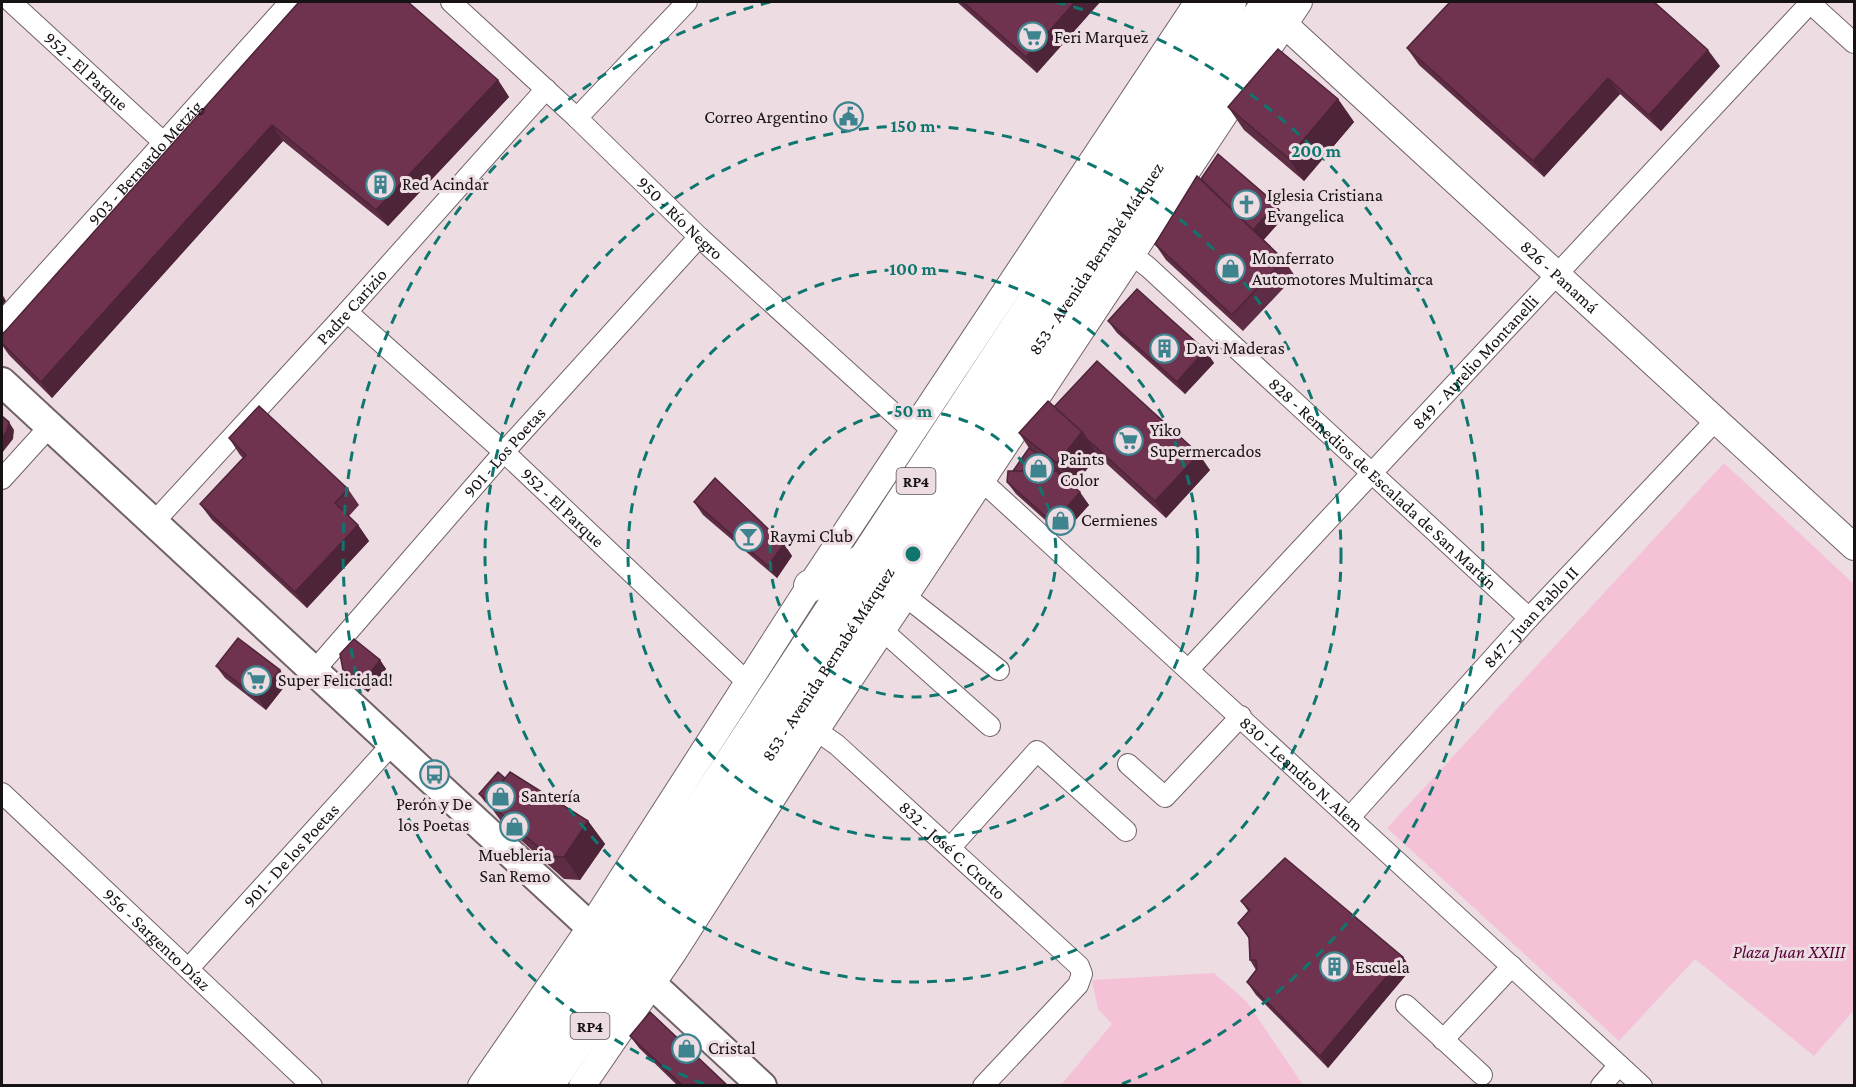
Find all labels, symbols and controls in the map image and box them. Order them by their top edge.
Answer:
supermarket icon: Feri Marquez [1017,21,1049,53]
place label: Feri Marquez [1054,27,1149,47]
street label: 952 - El Parque [40,28,132,115]
street label: 903 - Bernardo Metzig [84,96,207,229]
public building icon: Correo Argentino [833,101,865,133]
place label: Correo Argentino [704,107,828,127]
text: 150 m [890,116,936,136]
text: 200 m [1291,141,1342,161]
street label: 853 - Avenida Bernabé Márquez [1025,158,1168,359]
building icon: Red Acindar [365,168,397,200]
street label: 950 - Río Negro [633,172,727,264]
place label: Red Acindar [402,174,489,194]
place label: Iglesia Cristiana Evangelica [1267,185,1383,226]
church icon: Iglesia Cristiana Evangelica [1230,189,1262,221]
street label: 826 - Panamá [1516,236,1602,317]
place label: Monferrato Automotores Multimarca [1252,248,1433,289]
shop icon: Monferrato Automotores Multimarca [1215,252,1247,284]
text: 100 m [889,259,937,279]
street label: Padre Carizio [312,264,391,349]
street label: 849 - Aurelio Montanelli [1408,291,1543,433]
building icon: Davi Maderas [1149,332,1181,364]
place label: Davi Maderas [1186,338,1285,358]
street label: 828 - Remedios de Escalada de San Martín [1264,373,1501,594]
text: 50 m [894,401,933,421]
street label: 901 - Los Poetas [459,403,550,501]
place label: Yiko Supermercados [1150,420,1261,461]
supermarket icon: Yiko Supermercados [1113,424,1145,456]
place label: Paints Color [1060,449,1104,490]
shop icon: Paints Color [1023,453,1055,485]
street label: 952 - El Parque [517,464,608,551]
road number: RP4 [896,468,936,494]
shop icon: Cermienes [1044,504,1076,536]
place label: Cermienes [1081,510,1158,530]
bar icon: Raymi Club [733,520,765,552]
place label: Raymi Club [770,526,853,546]
centre of rings [903,544,923,564]
street label: 847 - Juan Pablo II [1479,562,1582,672]
street label: 853 - Avenida Bernabé Márquez [758,563,899,765]
supermarket icon: Super Felicidad! [241,664,273,696]
place label: Super Felicidad! [278,670,393,690]
street label: 830 - Leandro N. Alem [1236,712,1368,836]
bus stop icon: Perón y De los Poetas [418,759,450,791]
shop icon: Santería [484,780,516,812]
place label: Santería [521,786,581,806]
place label: Perón y De los Poetas [396,794,472,835]
street label: 832 - José C. Crotto [895,797,1010,904]
street label: 901 - De los Poetas [239,799,343,911]
shop icon: Muebleria San Remo [499,810,531,842]
place label: Muebleria San Remo [478,845,552,886]
street label: 956 - Sargento Díaz [99,884,215,995]
park label: Plaza Juan XXIII [1733,942,1846,962]
building icon: Escuela [1318,951,1350,983]
place label: Escuela [1355,957,1410,977]
road number: RP4 [570,1013,610,1039]
shop icon: Cristal [671,1032,703,1064]
place label: Cristal [708,1038,756,1058]

